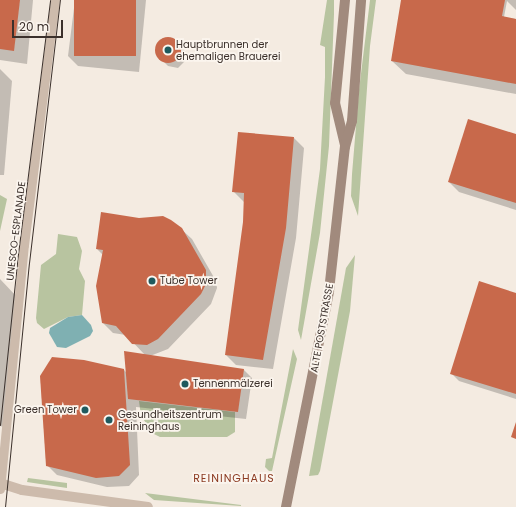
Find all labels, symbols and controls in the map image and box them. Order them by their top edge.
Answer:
scale bar [14,12,65,38]
text: 20 m [19,18,49,35]
place label: Hauptbrunnen der ehemaligen Brauerei [176,38,280,62]
marker: Hauptbrunnen der ehemaligen Brauerei [163,45,173,55]
street label: UNESCO-ESPLANADE [4,181,28,281]
place label: Tube Tower [160,275,217,287]
marker: Tube Tower [147,276,157,286]
street label: ALTE POSTSTRASSE [308,283,336,373]
place label: Tennenmälzerei [193,378,273,390]
marker: Tennenmälzerei [180,379,190,389]
place label: Green Tower [14,404,77,416]
marker: Green Tower [80,405,90,415]
place label: Gesundheitszentrum Reininghaus [118,408,222,432]
marker: Gesundheitszentrum Reininghaus [103,414,115,426]
district label: REININGHAUS [193,471,275,485]

